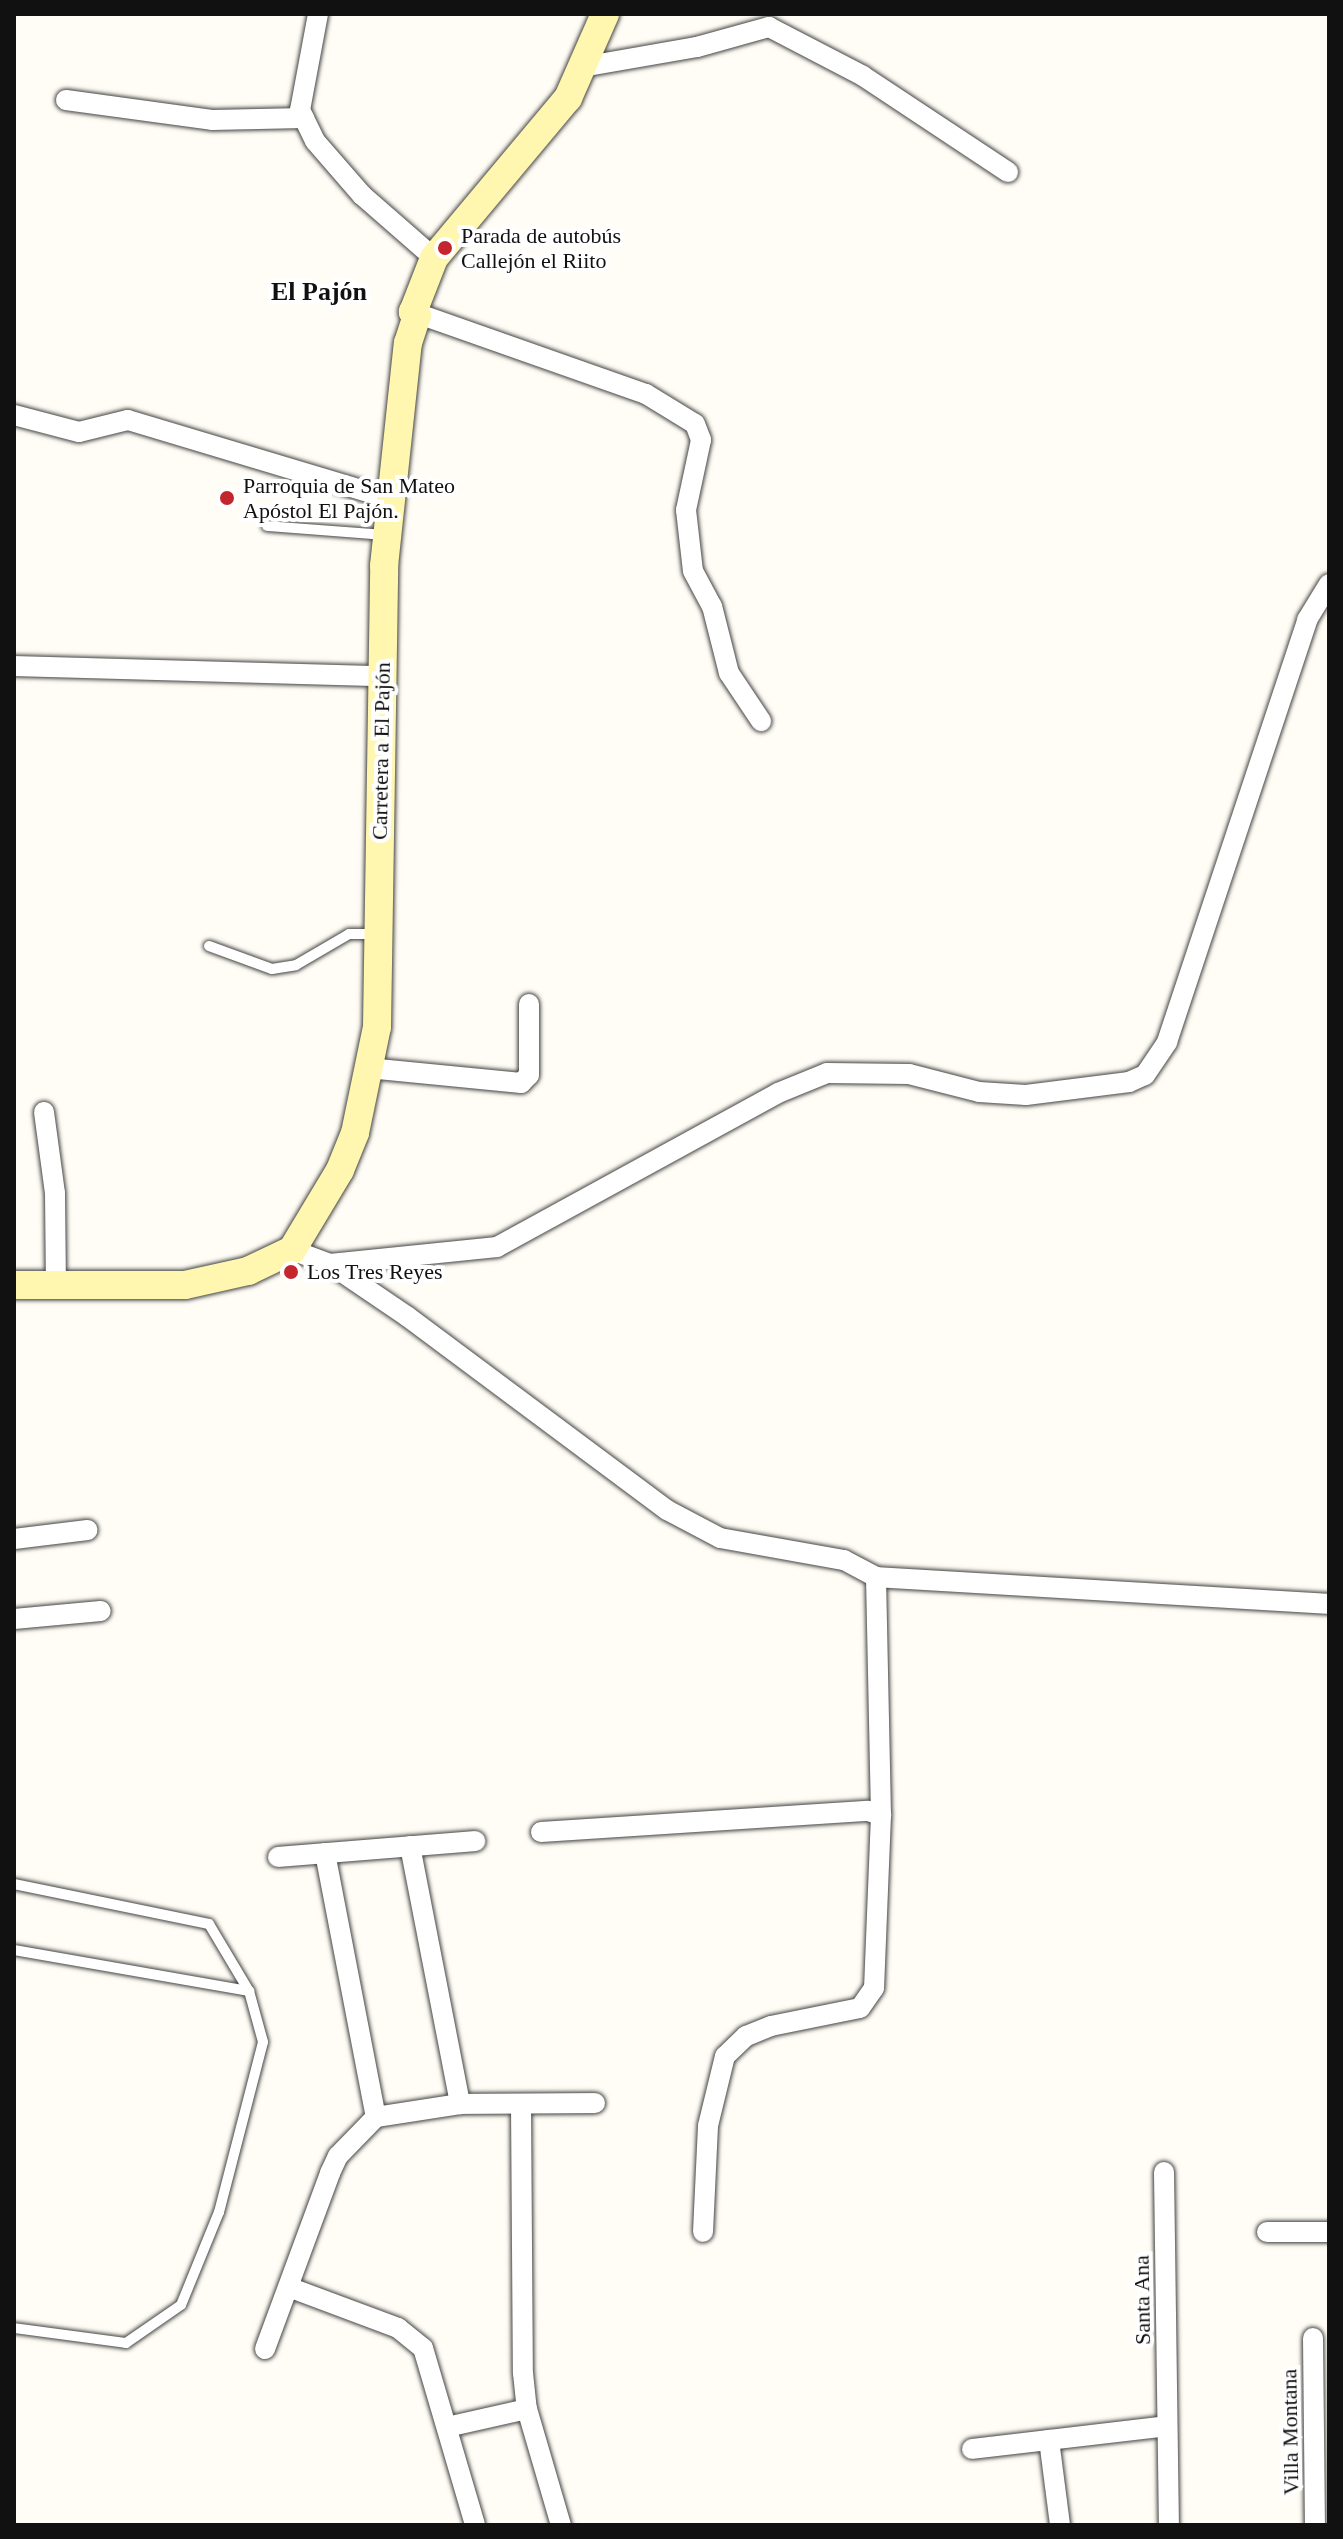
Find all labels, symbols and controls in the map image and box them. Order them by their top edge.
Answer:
place label: Parada de autobús Callejón el Riito [461,222,621,274]
marker: Parada de autobús Callejón el Riito [436,239,454,257]
district label: El Pajón [271,276,367,308]
place label: Parroquia de San Mateo Apóstol El Pajón. [243,472,455,524]
marker: Parroquia de San Mateo Apóstol El Pajón. [218,489,236,507]
street label: Carretera a El Pajón [366,662,396,840]
place label: Los Tres Reyes [307,1259,443,1285]
marker: Los Tres Reyes [282,1263,300,1281]
street label: Santa Ana [1128,2254,1156,2346]
street label: Villa Montana [1276,2369,1304,2495]

